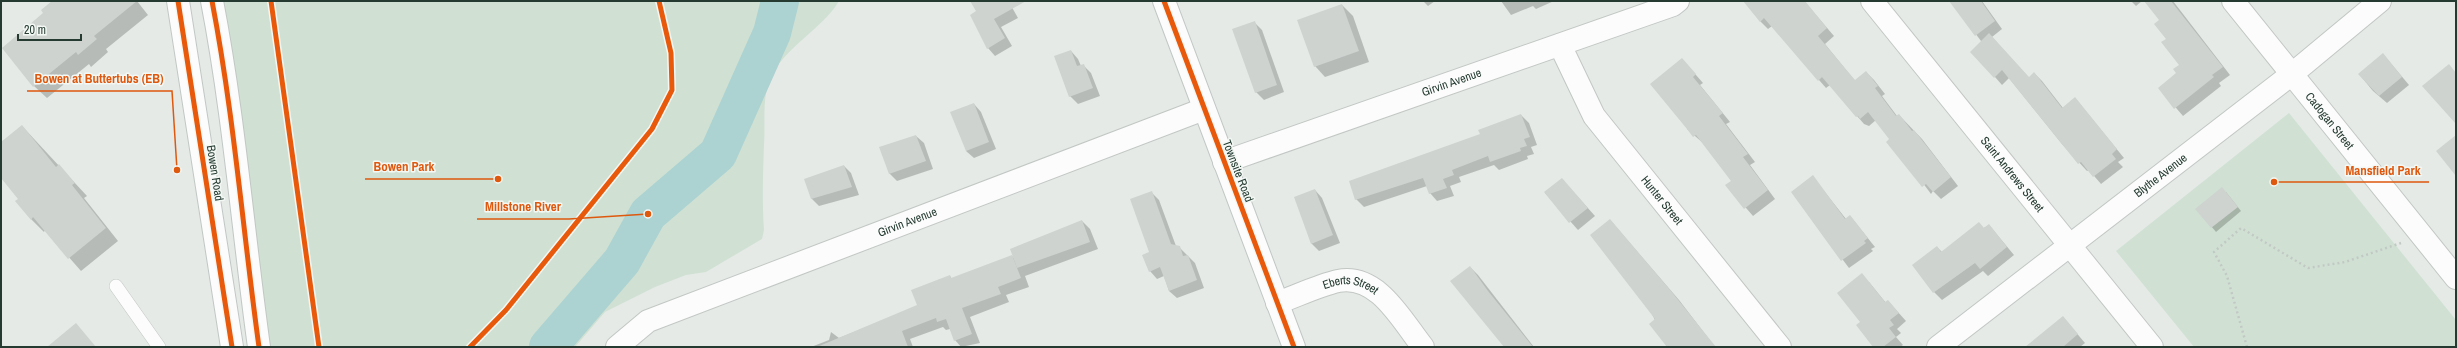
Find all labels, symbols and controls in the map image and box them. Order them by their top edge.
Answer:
scale bar [18,16,81,42]
text: 20 m [24,22,46,38]
street label: Girvin Avenue [1419,65,1484,100]
callout: Bowen at Buttertubs (EB) [27,66,172,91]
text: Bowen at Buttertubs (EB) [34,70,164,87]
street label: Cadogan Street [2302,89,2358,153]
street label: Saint Andrews Street [1977,133,2048,216]
street label: Townsite Road [1219,138,1257,204]
street label: Bowen Road [203,144,227,202]
street label: Blythe Avenue [2131,150,2190,201]
callout: Bowen Park [365,154,442,179]
callout: Mansfield Park [2337,157,2429,182]
text: Bowen Park [373,158,435,175]
text: Mansfield Park [2345,162,2421,179]
street label: Hunter Street [1637,172,1687,228]
callout: Millstone River [477,194,569,219]
text: Millstone River [485,198,562,215]
street label: Girvin Avenue [875,204,939,241]
street label: Eberts Street [1321,272,1382,298]

